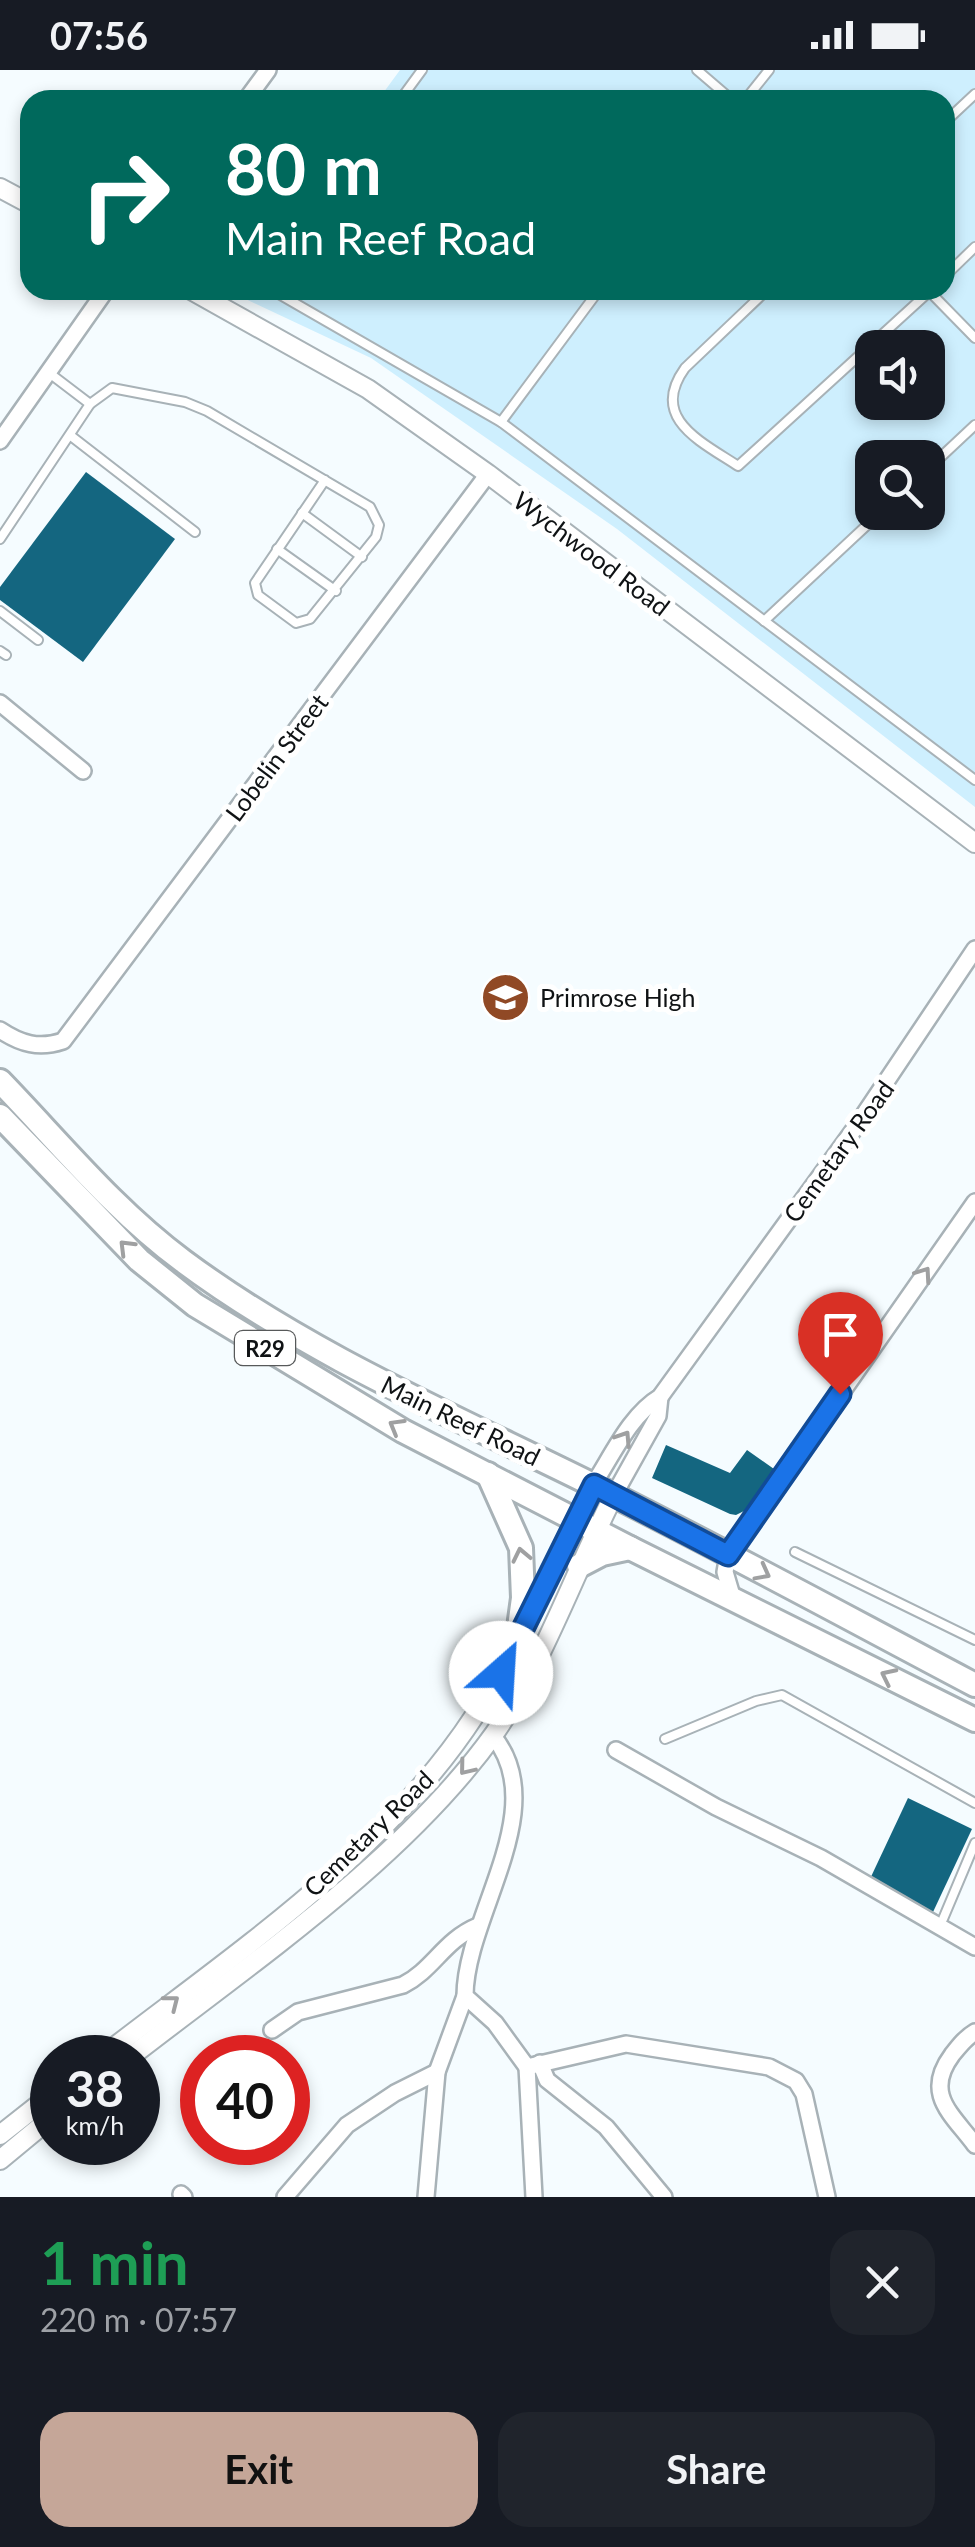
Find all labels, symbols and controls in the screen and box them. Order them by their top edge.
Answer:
text: 07:56 [50,12,148,58]
text: 80 m [225,126,382,210]
icon: right [60,130,190,260]
text: Main Reef Road [225,211,536,265]
map controls [855,330,945,530]
button: sound [855,330,945,420]
button: search [855,440,945,530]
street label: Wychwood Road [508,485,676,621]
street label: Lobelin Street [218,688,334,826]
school or university icon: Primrose High [479,971,531,1023]
place label: Primrose High [540,982,695,1012]
street label: Cemetary Road [777,1074,899,1228]
one-way arrow [119,1241,137,1259]
one-way arrow [912,1267,930,1286]
pin [798,1292,883,1395]
icon: arrive [813,1307,868,1362]
road number: R29 [235,1331,295,1365]
street label: Main Reef Road [377,1369,545,1471]
one-way arrow [389,1419,407,1438]
one-way arrow [611,1431,630,1449]
one-way arrow [511,1547,532,1564]
one-way arrow [752,1561,770,1581]
position arrow [449,1621,553,1725]
one-way arrow [880,1669,898,1688]
one-way arrow [460,1757,478,1775]
street label: Cemetary Road [297,1764,439,1902]
one-way arrow [161,1996,179,2014]
speed limit sign: 40 [180,2035,310,2165]
text: 38 [66,2058,124,2118]
text: km/h [66,2110,124,2140]
text: 1 min [40,2226,189,2298]
button: close [830,2230,935,2335]
text: 220 m · 07:57 [40,2300,237,2339]
button: Exit [40,2412,478,2527]
button: Share [498,2412,935,2527]

